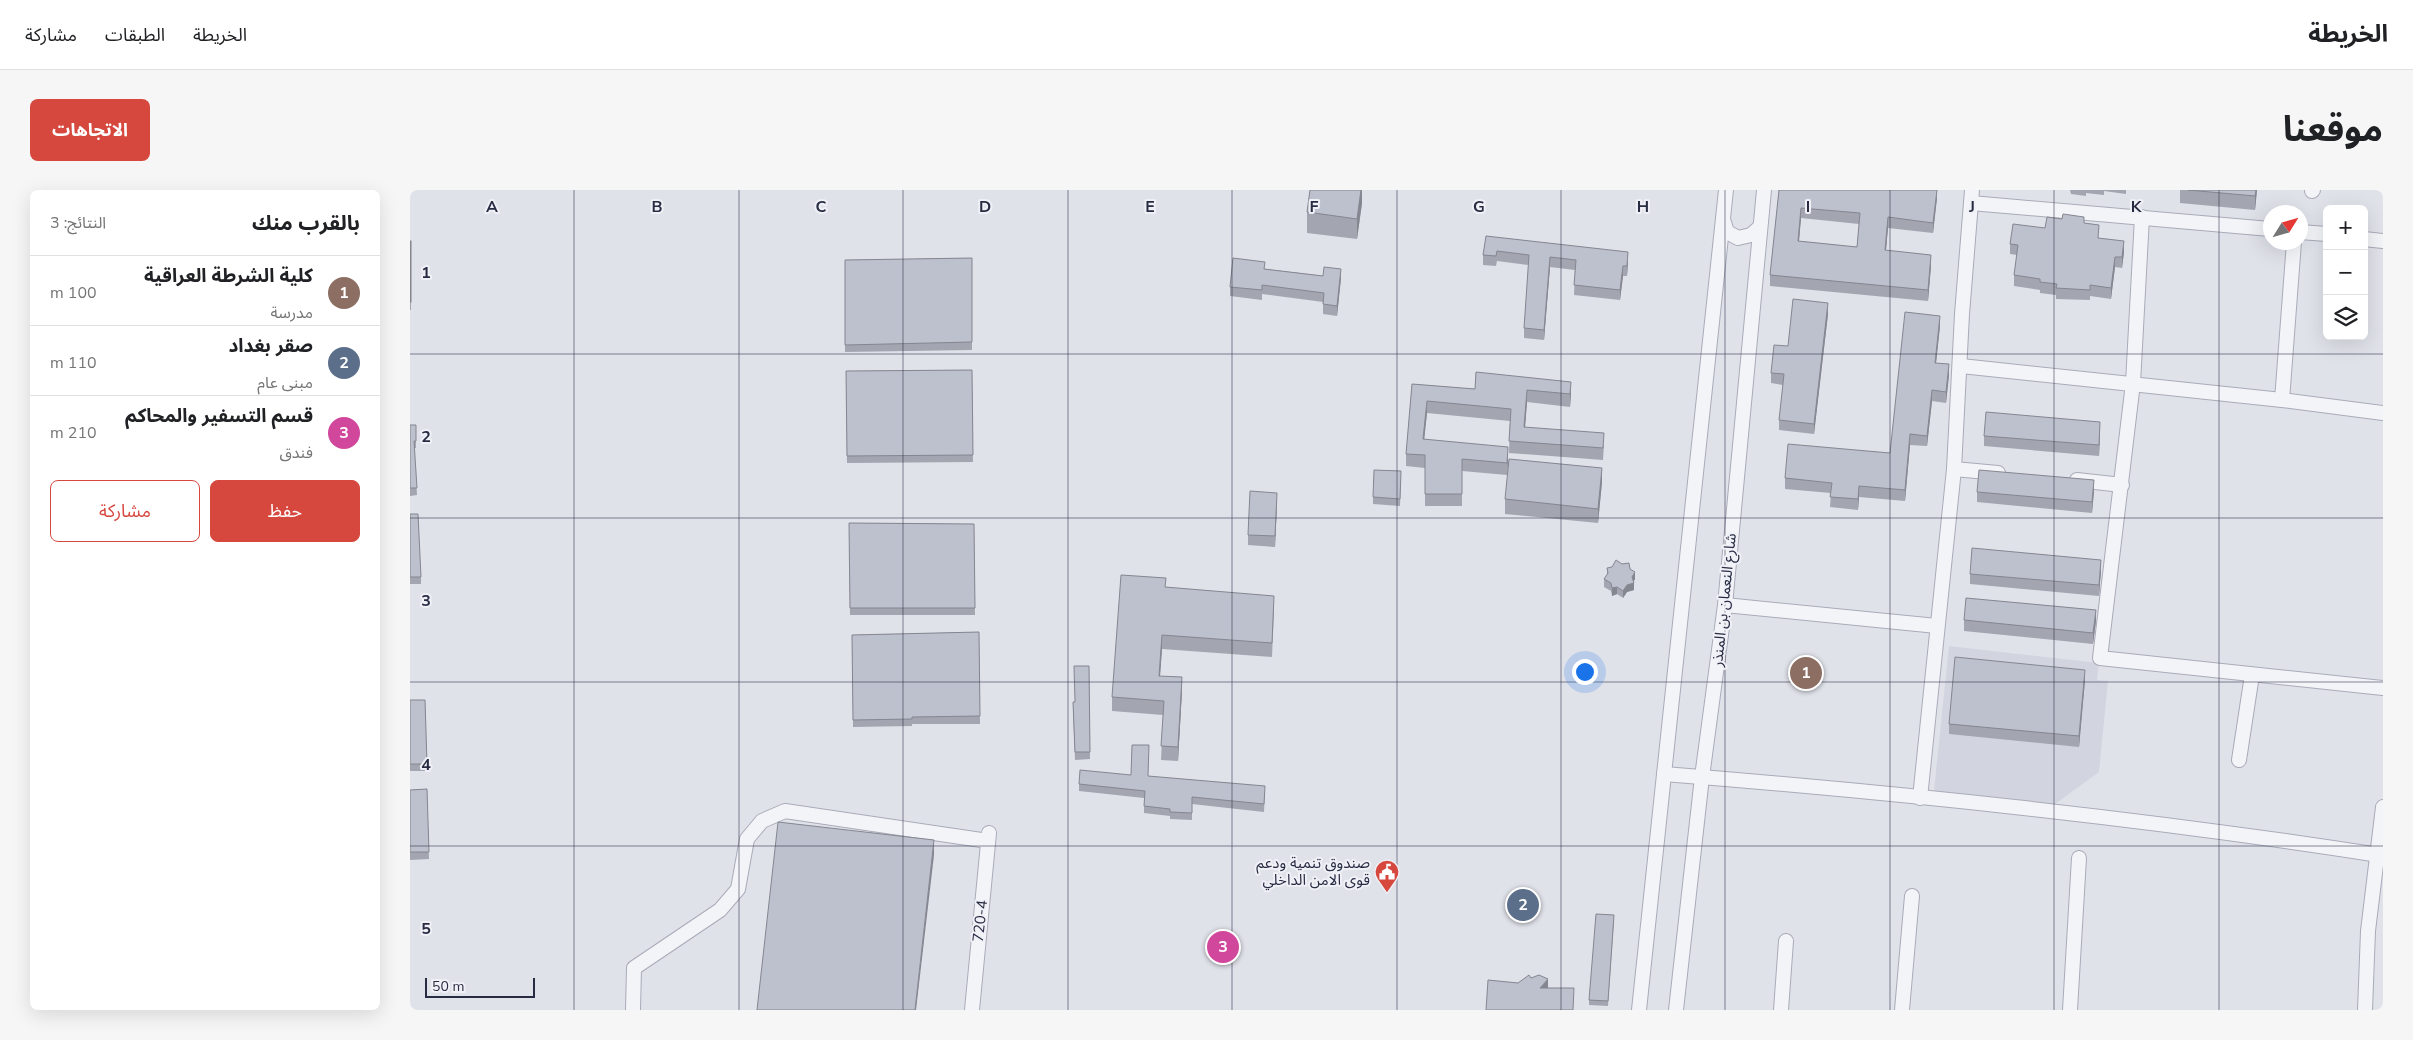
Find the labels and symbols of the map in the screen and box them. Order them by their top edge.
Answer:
text: A [486,196,498,218]
text: B [651,196,663,218]
text: C [816,196,827,218]
text: D [979,196,991,218]
text: E [1145,196,1155,218]
text: F [1310,196,1319,218]
text: G [1473,196,1485,218]
text: H [1637,196,1649,218]
text: I [1806,196,1810,218]
text: J [1968,196,1975,218]
text: K [2131,196,2143,218]
north arrow [2263,205,2308,250]
text: 1 [421,262,431,284]
text: 2 [421,426,431,448]
street label: شارع النعمان بن المنذر [1707,532,1743,669]
text: 3 [421,590,431,612]
pin: 1 [1790,654,1822,692]
your location [1572,659,1598,685]
text: 4 [421,754,431,776]
place label: صندوق تنمية ودعم قوى الامن الداخلي [1256,853,1370,891]
public building icon: صندوق تنمية ودعم قوى الامن الداخلي [1374,859,1400,893]
pin: 2 [1507,886,1539,924]
street label: 720-4 [968,899,992,943]
text: 5 [421,918,431,940]
pin: 3 [1207,928,1239,966]
scale bar [425,975,535,998]

